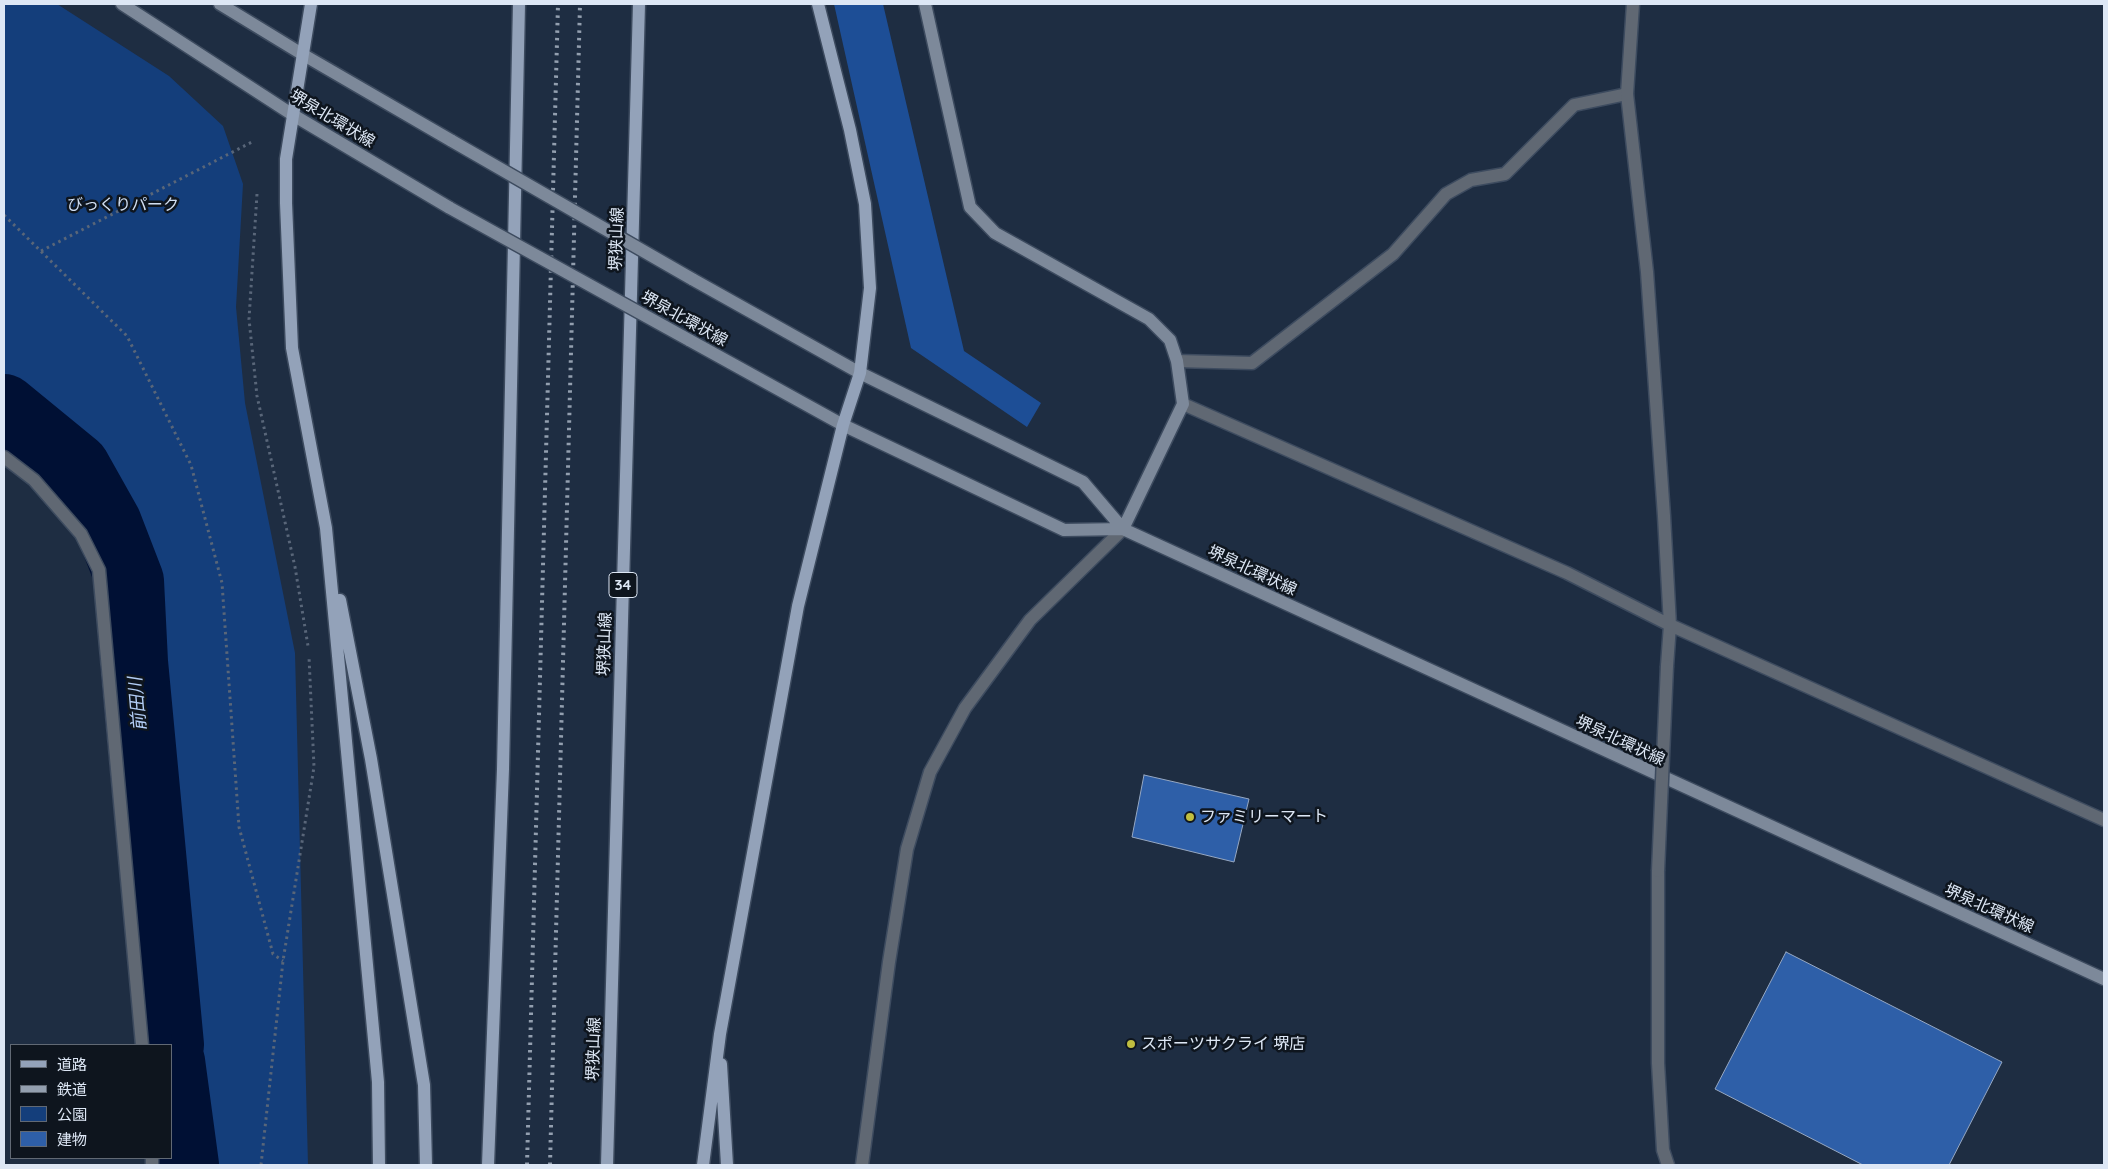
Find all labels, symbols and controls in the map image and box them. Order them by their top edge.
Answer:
street label: 堺泉北環状線 [286,86,378,152]
park label: びっくりパーク [67,195,179,215]
street label: 堺狭山線 [606,207,628,271]
street label: 堺泉北環状線 [637,287,731,351]
street label: 堺泉北環状線 [1204,542,1300,600]
road number: 34 [609,572,637,598]
street label: 堺狭山線 [594,612,616,676]
water label: 前田川 [125,676,151,732]
street label: 堺泉北環状線 [1572,712,1668,770]
place label: ファミリーマート [1200,807,1328,827]
marker: ファミリーマート [1184,811,1196,823]
street label: 堺泉北環状線 [1941,881,2037,937]
street label: 堺狭山線 [583,1017,605,1081]
place label: スポーツサクライ 堺店 [1141,1034,1305,1054]
marker: スポーツサクライ 堺店 [1125,1038,1137,1050]
legend [10,1044,172,1159]
text: 道路 [57,1055,87,1074]
text: 鉄道 [57,1080,87,1099]
text: 公園 [57,1105,87,1124]
text: 建物 [57,1130,87,1149]

